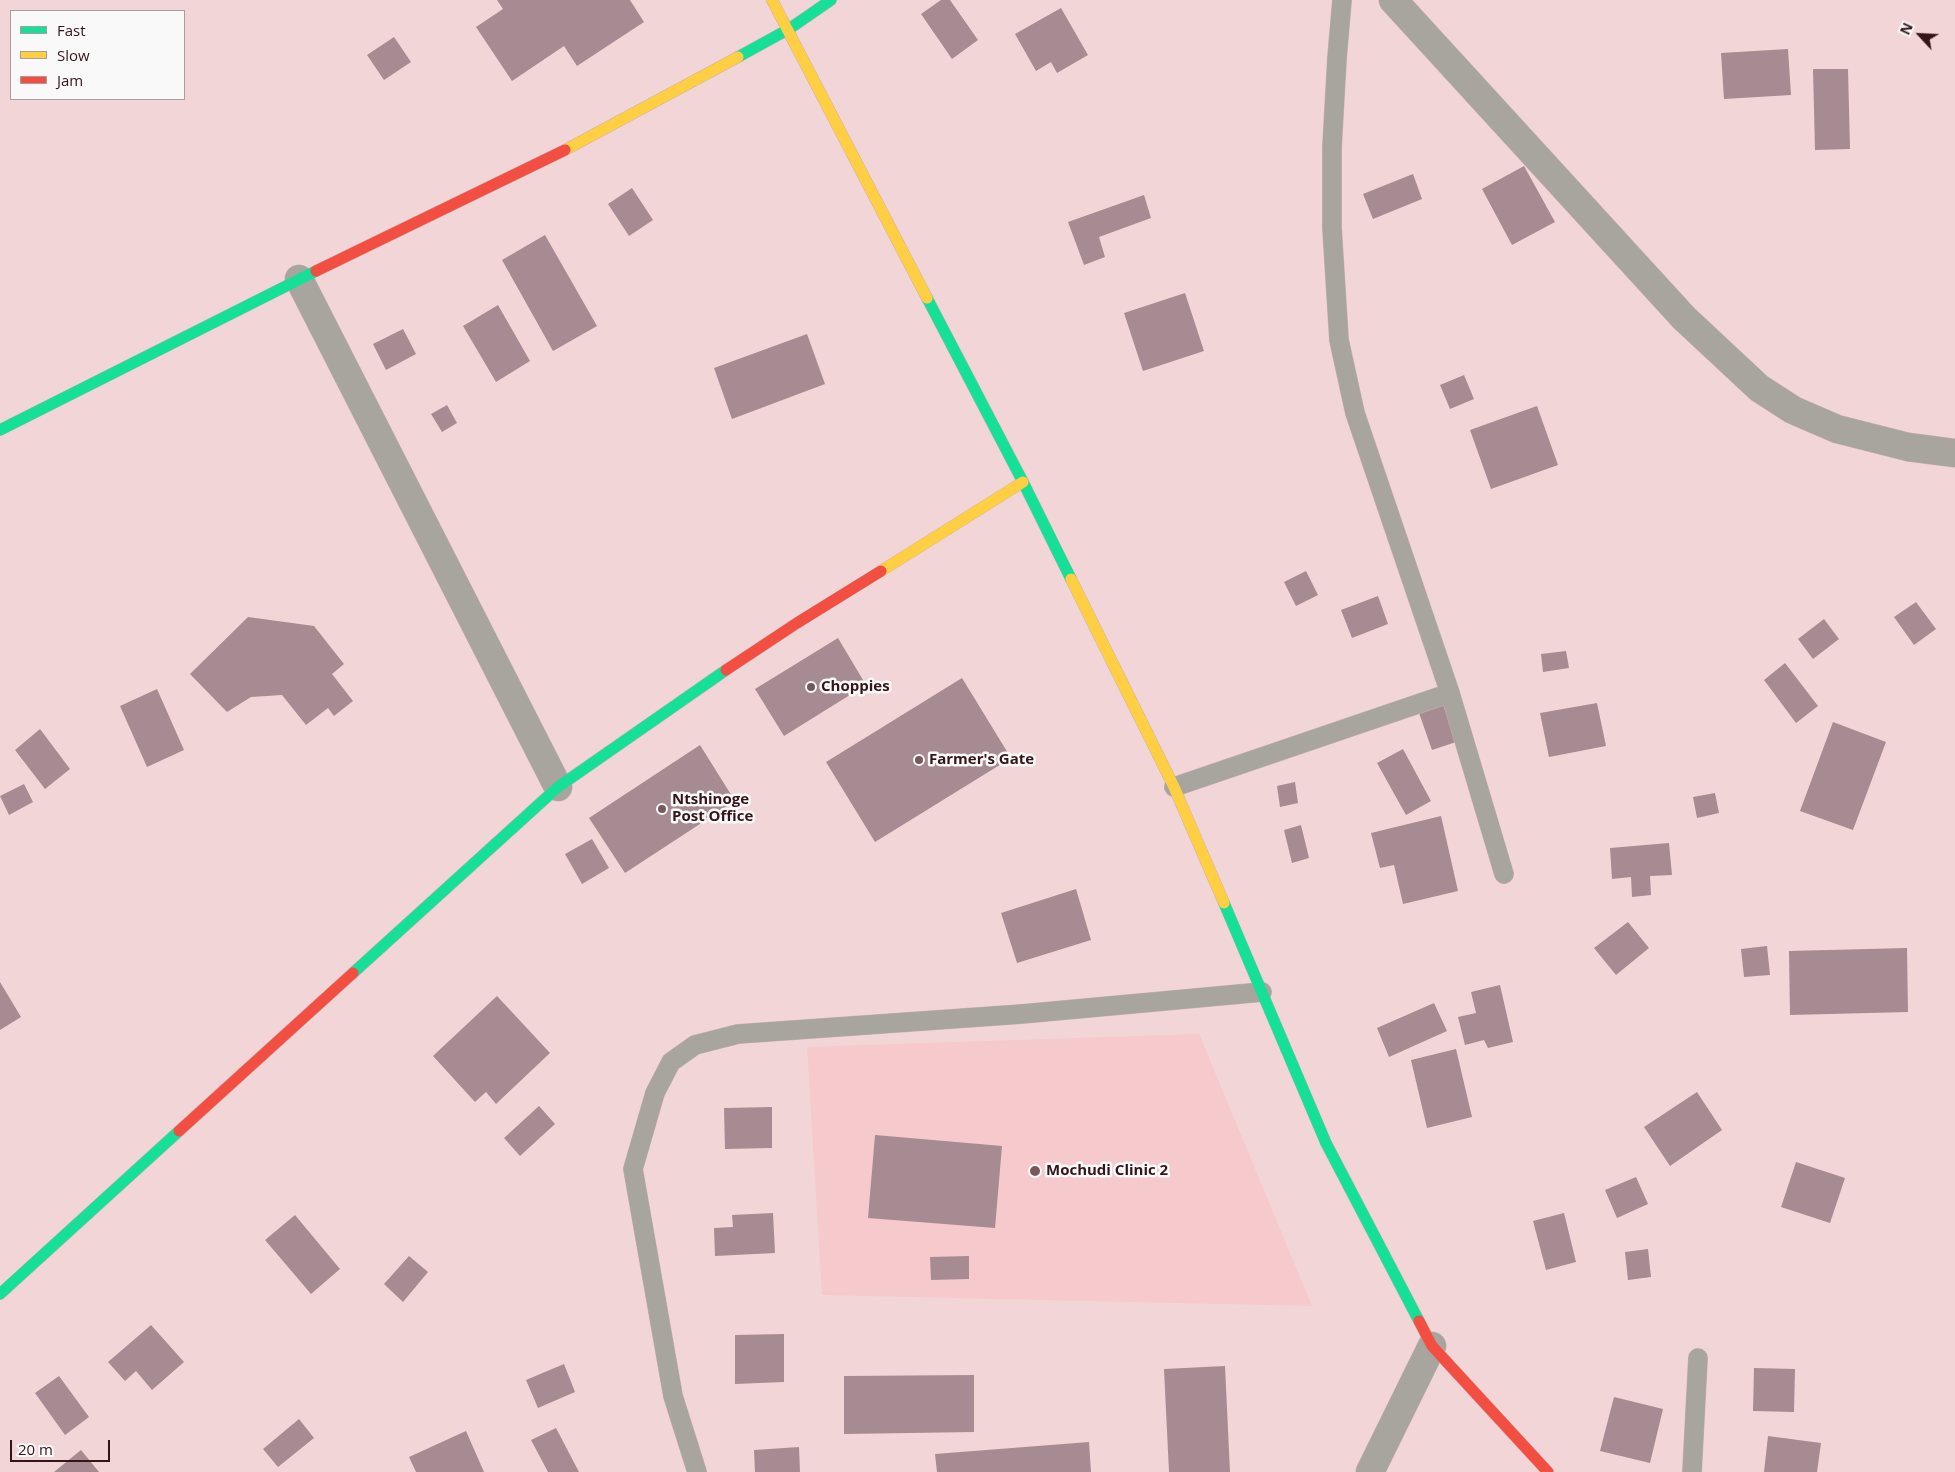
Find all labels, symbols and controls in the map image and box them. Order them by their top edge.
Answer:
legend [10,10,185,100]
north arrow [1895,10,1945,60]
text: N [1895,19,1917,38]
text: Fast [57,20,86,40]
text: Slow [57,45,90,65]
text: Jam [57,70,83,90]
place label: Choppies [821,678,890,696]
marker: Choppies [805,681,817,693]
place label: Farmer's Gate [929,751,1034,769]
marker: Farmer's Gate [913,754,925,766]
place label: Ntshinoge Post Office [672,791,753,826]
marker: Ntshinoge Post Office [656,803,668,815]
place label: Mochudi Clinic 2 [1046,1162,1168,1180]
marker: Mochudi Clinic 2 [1028,1164,1042,1178]
scale bar [12,1430,112,1462]
text: 20 m [18,1439,53,1459]

